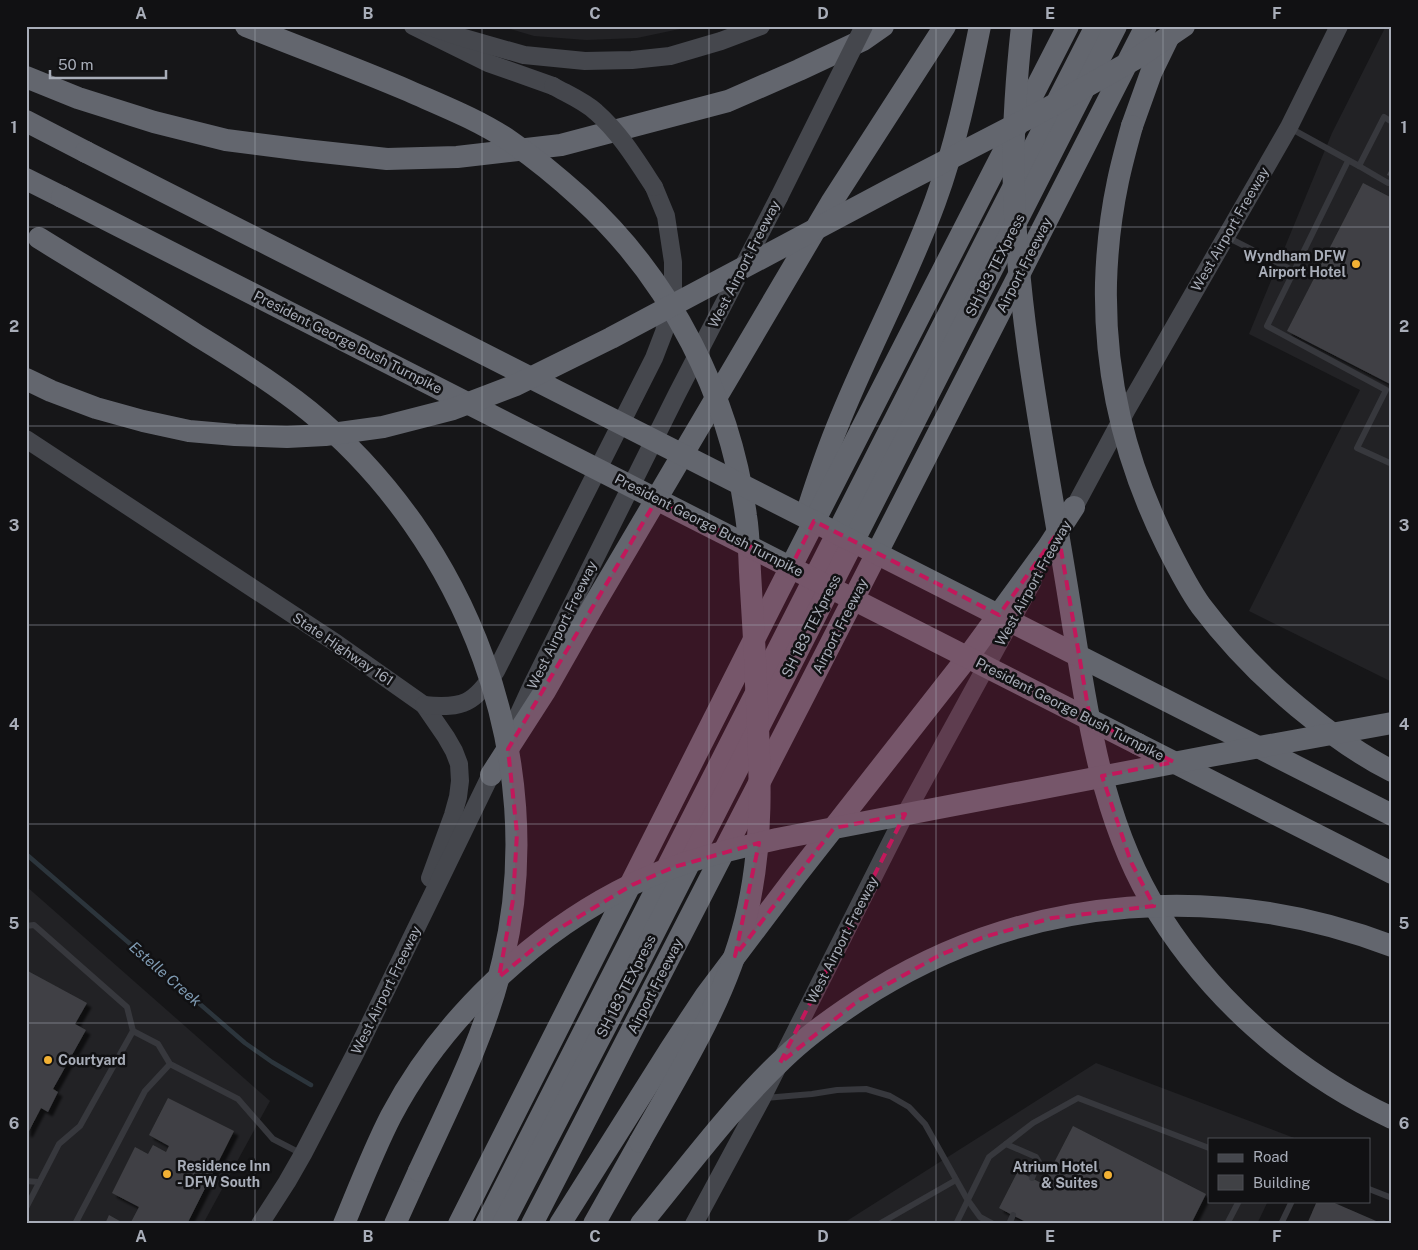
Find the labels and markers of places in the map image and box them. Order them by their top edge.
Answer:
place label: Wyndham DFW Airport Hotel [1244,248,1346,280]
marker: Wyndham DFW Airport Hotel [1350,258,1362,270]
place label: Courtyard [58,1052,126,1068]
marker: Courtyard [42,1054,54,1066]
place label: Residence Inn - DFW South [177,1158,270,1190]
place label: Atrium Hotel & Suites [1012,1159,1098,1191]
marker: Residence Inn - DFW South [161,1168,173,1180]
marker: Atrium Hotel & Suites [1102,1169,1114,1181]

